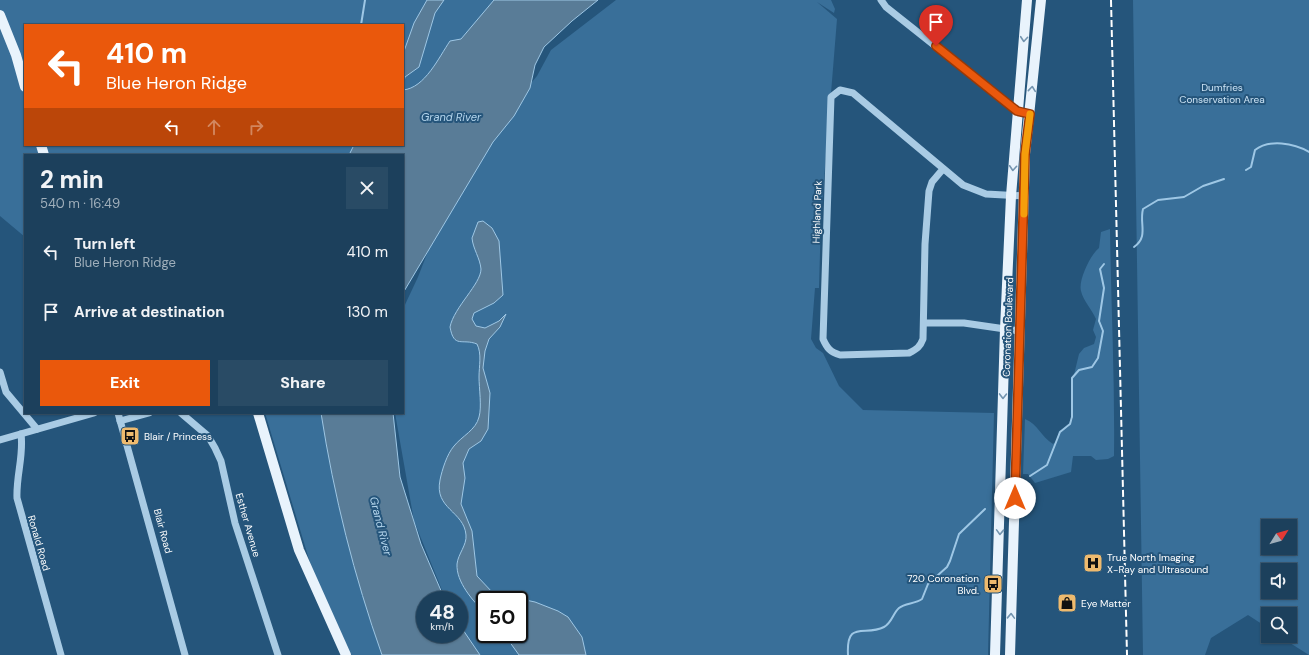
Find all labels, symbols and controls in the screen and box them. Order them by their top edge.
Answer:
pin [919,5,953,46]
icon: arrive [925,11,947,33]
text: 410 m [106,35,187,72]
one-way arrow [1019,36,1028,42]
icon: left [40,40,92,92]
text: Blue Heron Ridge [106,71,247,95]
park label: Dumfries Conservation Area [1179,81,1265,106]
one-way arrow [1027,86,1036,92]
water label: Grand River [421,110,482,124]
icon: left [161,116,183,138]
icon: ahead [203,116,225,138]
icon: right [245,116,267,138]
text: 2 min [40,164,104,195]
one-way arrow [1008,165,1017,171]
button: close [346,167,388,209]
street label: Highland Park [809,180,825,244]
text: 540 m · 16:49 [40,195,120,212]
text: Turn left [74,234,135,254]
icon: left [40,241,62,263]
text: 410 m [347,242,388,262]
text: Blue Heron Ridge [74,254,176,271]
street label: Coronation Boulevard [1000,277,1016,377]
icon: arrive [40,301,62,323]
text: Arrive at destination [74,302,225,322]
text: 130 m [347,302,388,322]
button: Exit [40,360,210,406]
button: Share [218,360,388,406]
one-way arrow [999,393,1007,399]
bus stop icon: Blair / Princess [119,425,141,447]
place label: Blair / Princess [144,430,212,443]
position arrow [994,477,1036,519]
street label: Esther Avenue [233,491,263,559]
water label: Grand River [367,495,395,558]
street label: Blair Road [151,507,175,555]
street label: Ronald Road [25,514,53,572]
north arrow [1261,519,1297,555]
map controls [1261,519,1297,643]
one-way arrow [995,529,1004,535]
place label: True North Imaging X-Ray and Ultrasound [1107,551,1208,576]
hospital icon: True North Imaging X-Ray and Ultrasound [1082,552,1104,574]
button: sound [1261,563,1297,599]
place label: 720 Coronation Blvd. [907,572,979,597]
bus stop icon: 720 Coronation Blvd. [982,573,1004,595]
speed limit sign: 50 [476,591,528,643]
shop icon: Eye Matter [1056,592,1078,614]
place label: Eye Matter [1081,597,1131,610]
text: 48 [429,599,455,625]
button: search [1261,607,1297,643]
one-way arrow [1007,613,1015,619]
text: km/h [430,620,454,633]

